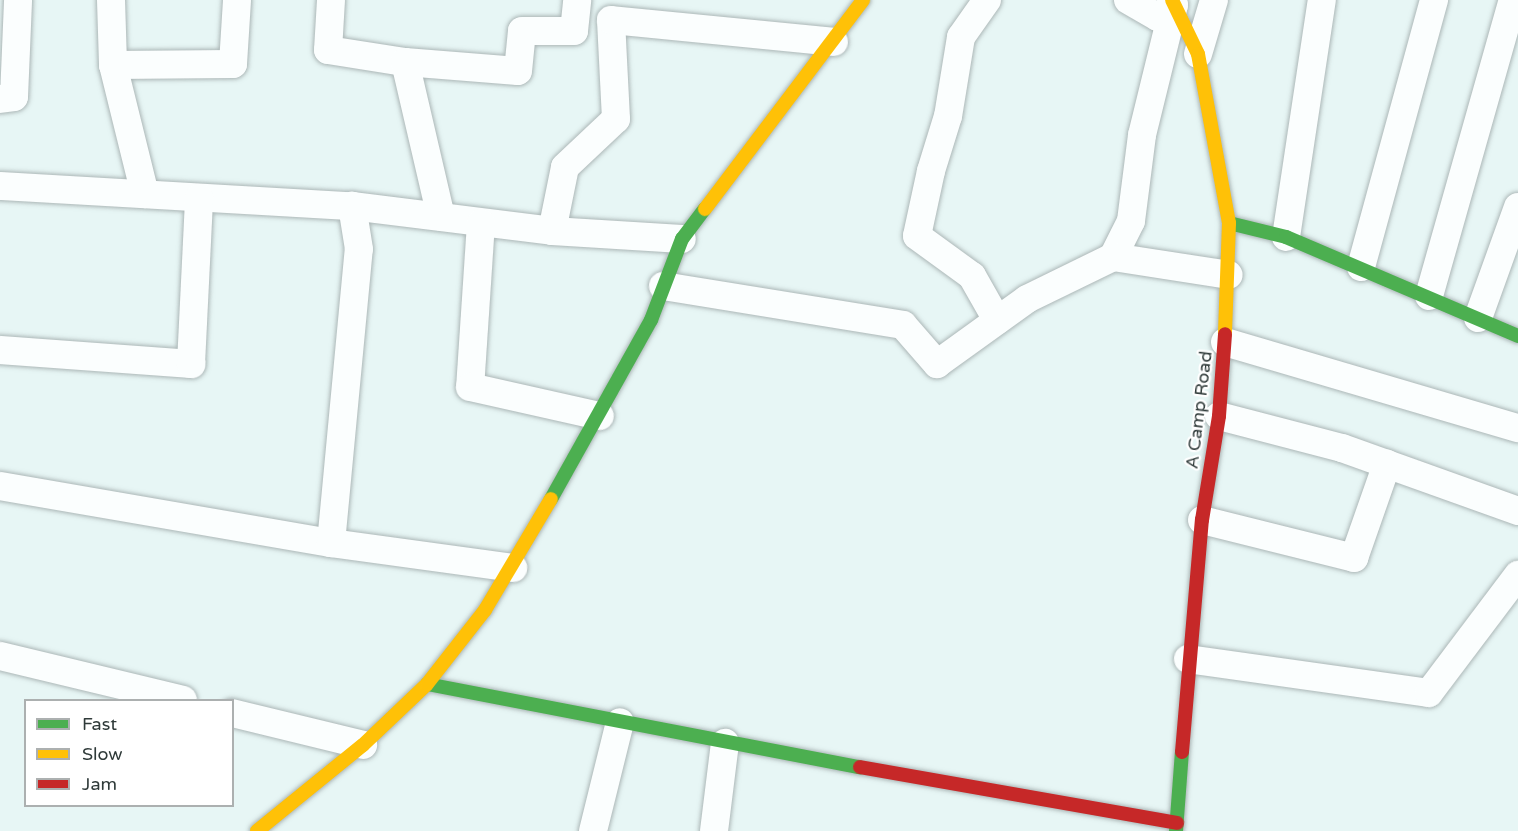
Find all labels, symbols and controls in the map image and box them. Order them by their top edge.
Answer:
street label: A Camp Road [1181,350,1217,470]
legend [24,699,234,807]
text: Fast [82,713,117,735]
text: Slow [82,743,123,765]
text: Jam [82,773,117,795]

